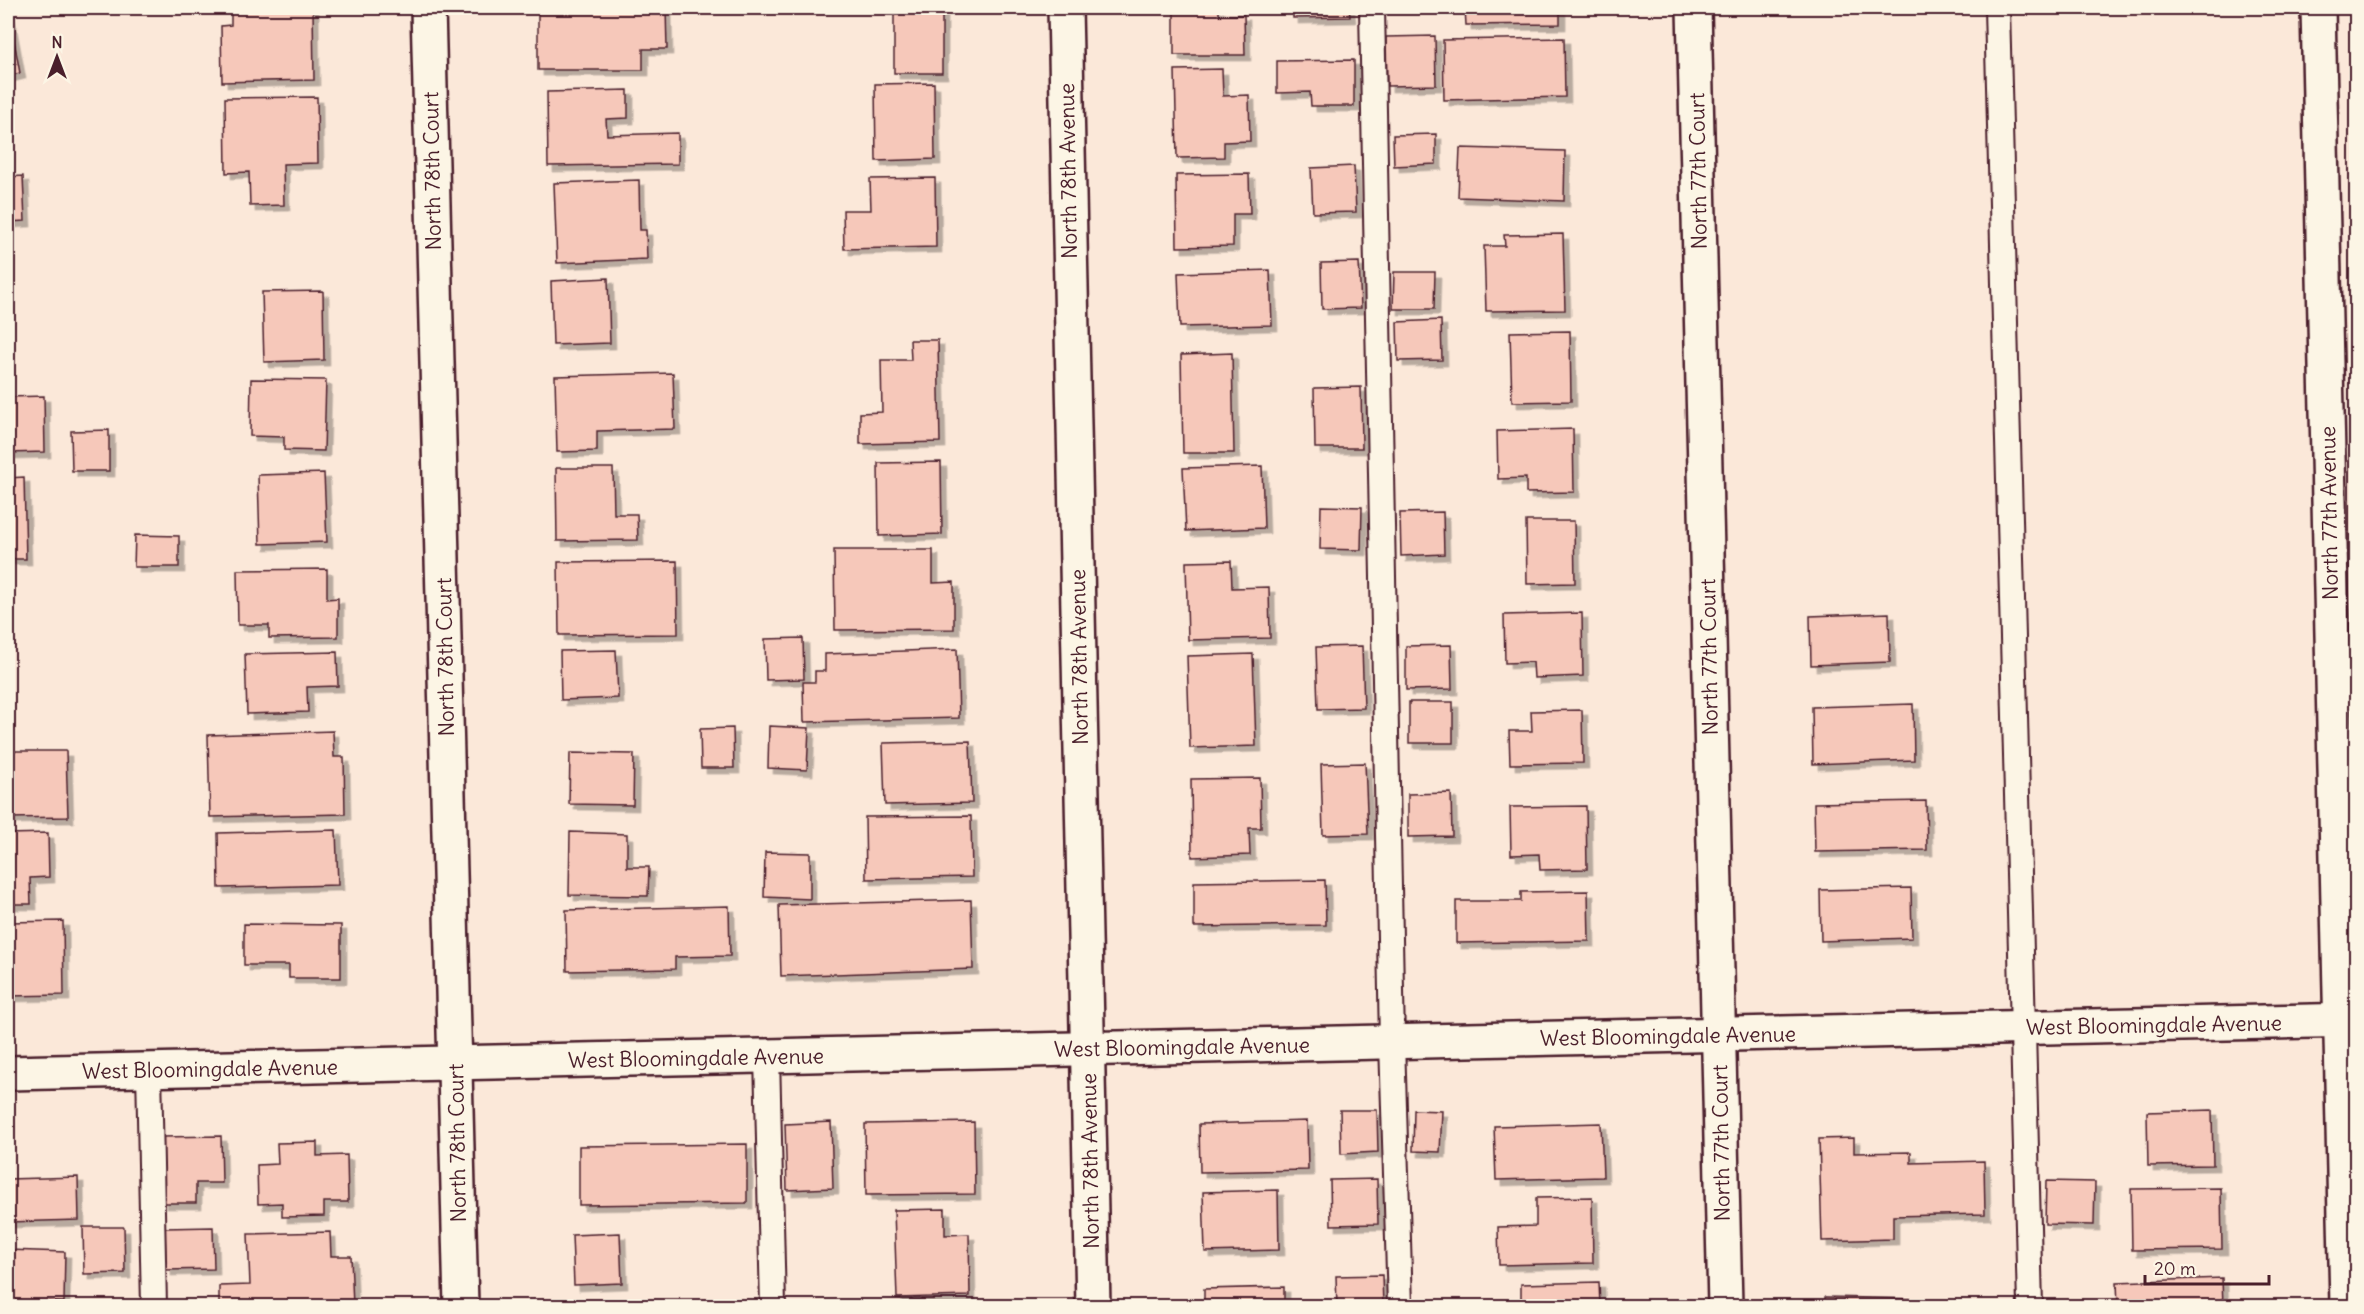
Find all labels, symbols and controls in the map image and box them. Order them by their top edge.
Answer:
north arrow [27,27,87,87]
text: N [51,32,63,52]
street label: North 78th Avenue [1053,83,1083,259]
street label: North 78th Court [417,91,447,251]
street label: North 77th Court [1683,92,1713,250]
street label: North 77th Avenue [2314,426,2344,600]
street label: North 78th Avenue [1064,569,1094,745]
street label: North 78th Court [430,577,460,737]
street label: North 77th Court [1694,578,1724,736]
street label: West Bloomingdale Avenue [2026,1009,2282,1041]
street label: West Bloomingdale Avenue [1540,1020,1796,1052]
street label: West Bloomingdale Avenue [1054,1031,1310,1063]
street label: West Bloomingdale Avenue [568,1042,824,1074]
street label: West Bloomingdale Avenue [82,1053,338,1085]
street label: North 78th Court [442,1063,472,1223]
street label: North 77th Court [1706,1064,1736,1222]
street label: North 78th Avenue [1075,1073,1105,1249]
scale bar [2145,1248,2270,1286]
text: 20 m [2154,1257,2196,1280]

